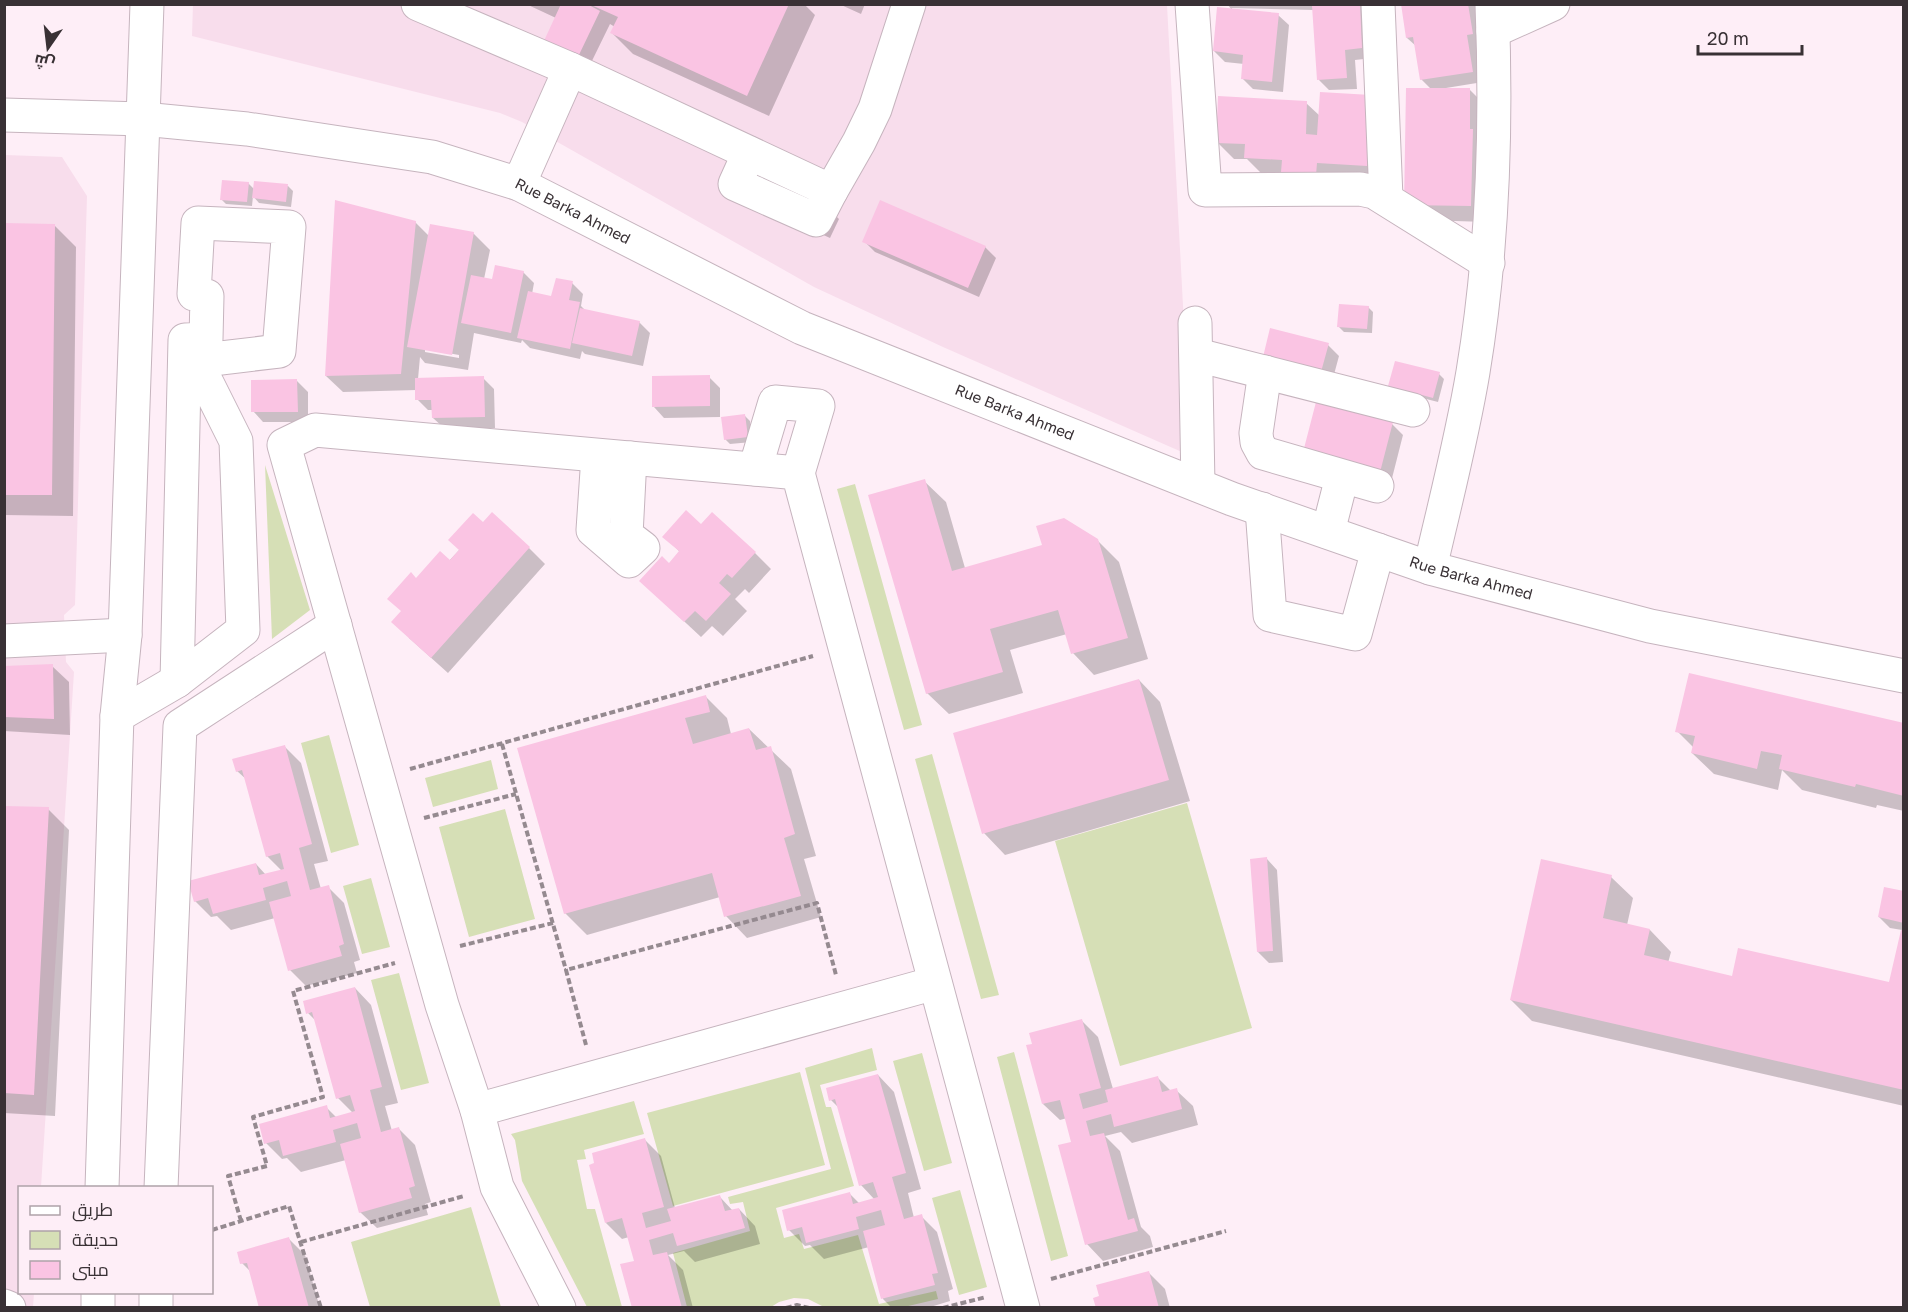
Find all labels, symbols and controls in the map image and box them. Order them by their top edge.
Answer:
north arrow [18,18,78,78]
scale bar [1698,18,1802,56]
text: 20 m [1707,27,1749,49]
text: ش [32,50,57,75]
street label: Rue Barka Ahmed [513,174,634,247]
street label: Rue Barka Ahmed [953,380,1077,443]
street label: Rue Barka Ahmed [1407,552,1535,603]
legend [18,1186,213,1294]
text: طريق [72,1198,113,1222]
text: حديقة [72,1228,118,1250]
text: مبنى [72,1258,109,1281]

